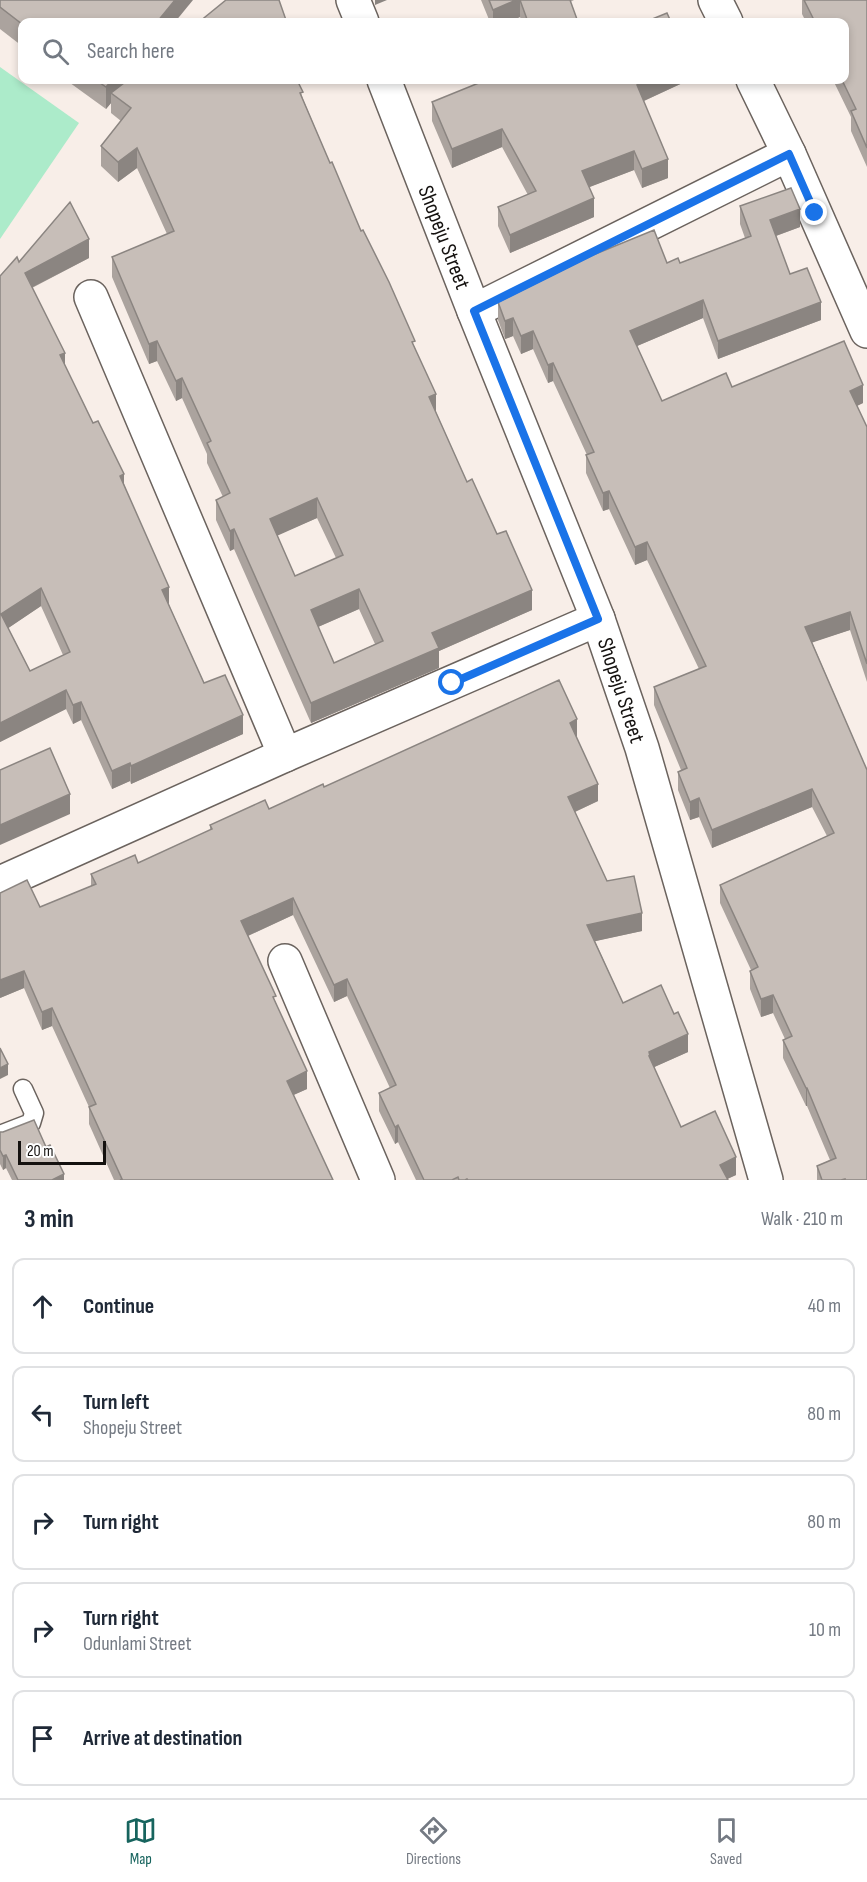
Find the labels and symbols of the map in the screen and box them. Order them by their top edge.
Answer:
street label: Shopeju Street [411,182,476,294]
route end [801,199,827,225]
street label: Shopeju Street [591,634,650,747]
route start [438,669,464,695]
scale bar [18,1138,106,1166]

